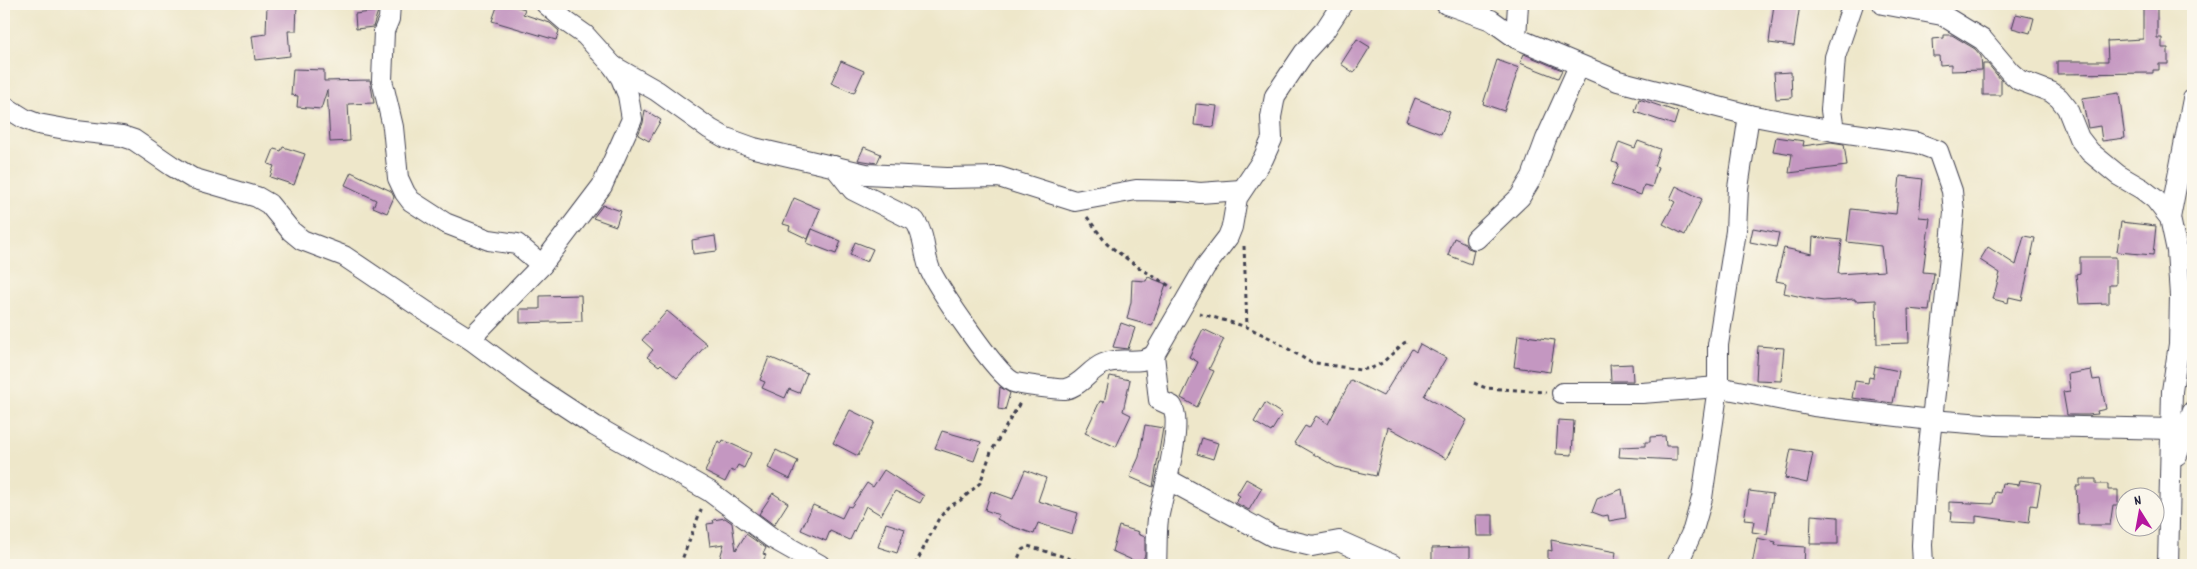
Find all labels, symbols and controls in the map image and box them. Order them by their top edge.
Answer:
north arrow [2114,486,2164,536]
text: N [2133,491,2143,512]

